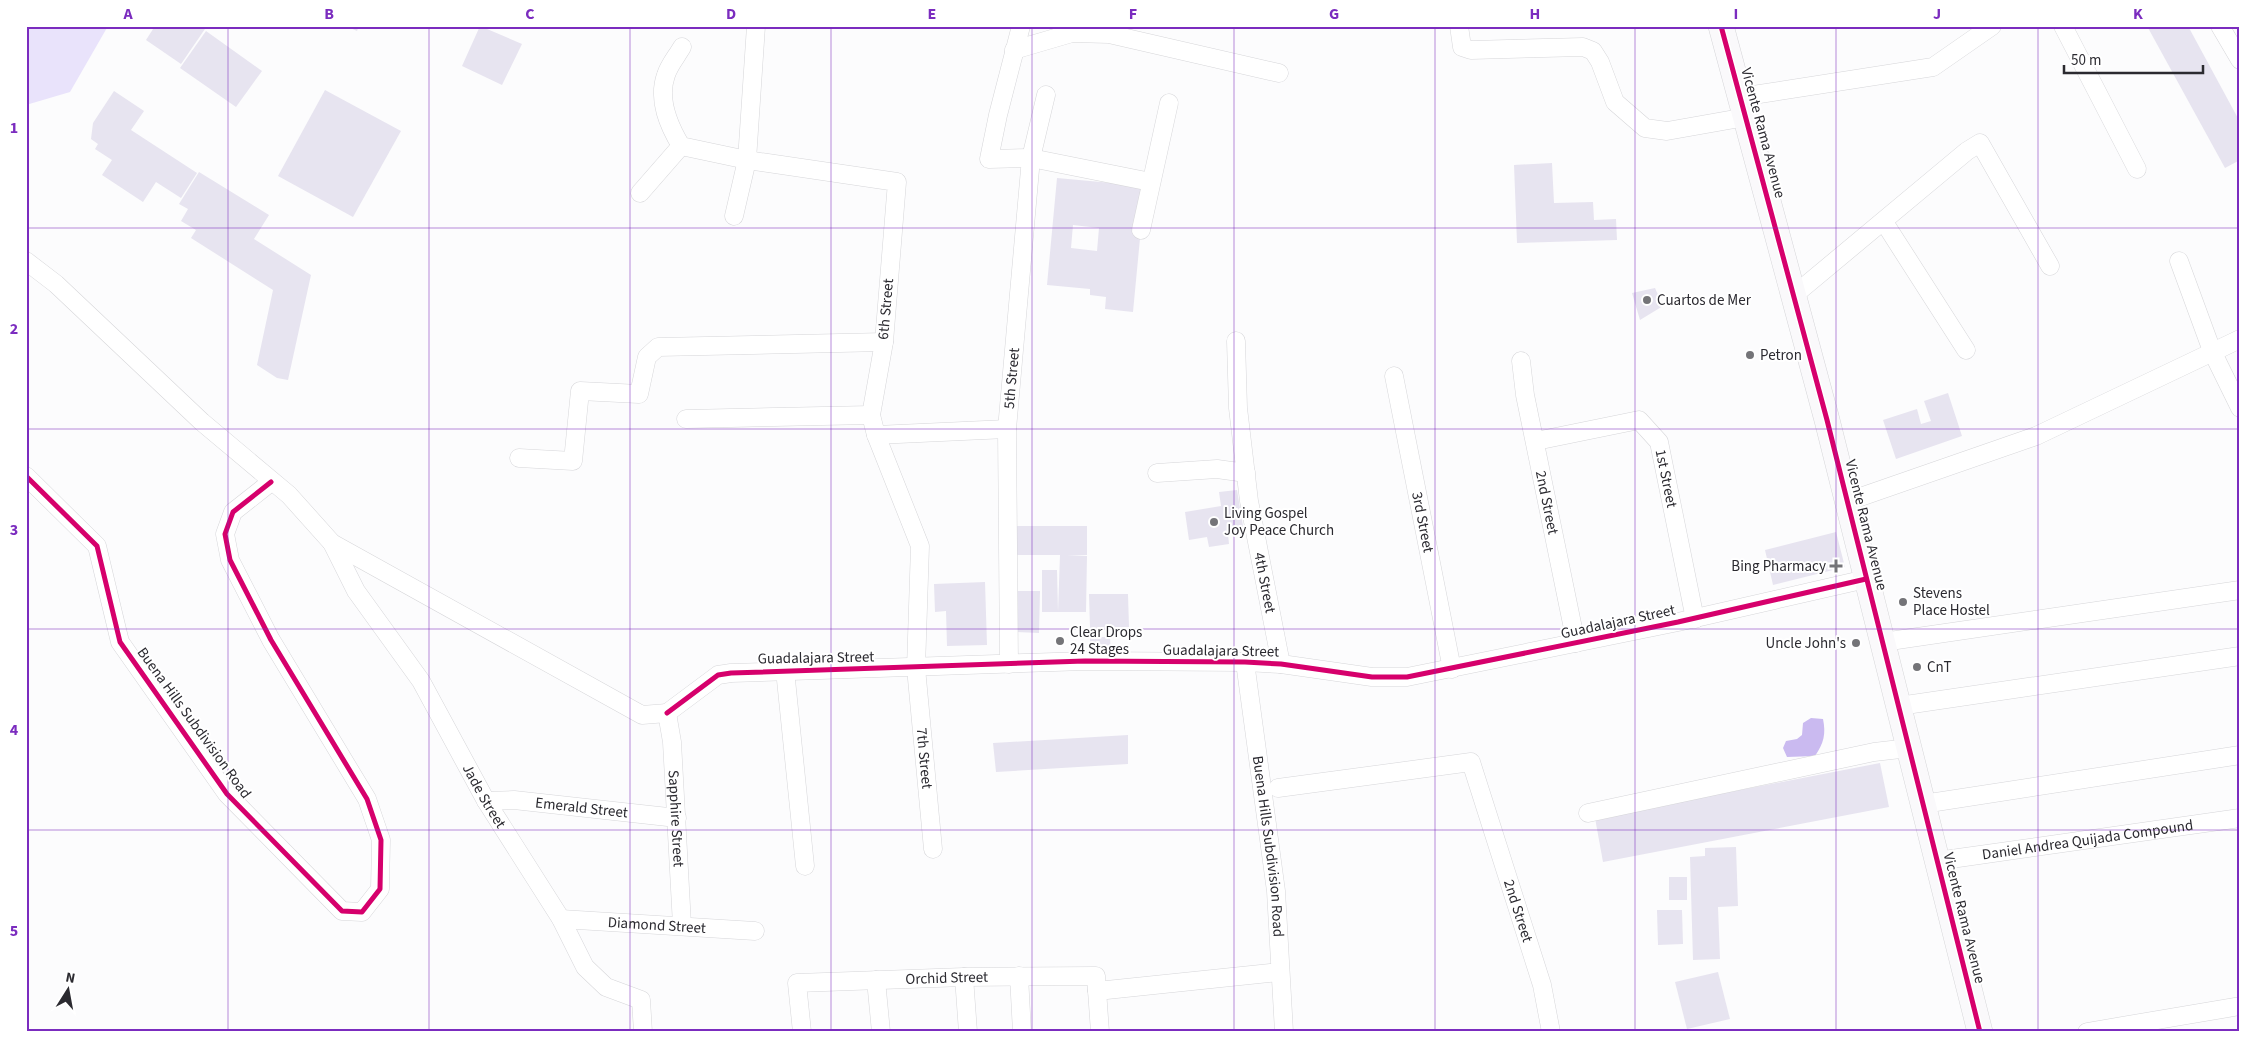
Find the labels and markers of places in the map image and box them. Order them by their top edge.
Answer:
place label: Cuartos de Mer [1657,290,1752,311]
marker: Cuartos de Mer [1641,294,1653,306]
place label: Petron [1760,345,1802,366]
marker: Petron [1744,349,1756,361]
place label: Living Gospel Joy Peace Church [1224,503,1334,541]
marker: Living Gospel Joy Peace Church [1208,516,1220,528]
place label: Bing Pharmacy [1731,556,1826,577]
marker: Bing Pharmacy [1830,560,1842,572]
place label: Stevens Place Hostel [1913,583,1990,621]
marker: Stevens Place Hostel [1897,596,1909,608]
place label: Clear Drops 24 Stages [1070,622,1142,660]
place label: Uncle John's [1766,633,1846,654]
marker: Clear Drops 24 Stages [1054,635,1066,647]
marker: Uncle John's [1850,637,1862,649]
place label: CnT [1927,657,1951,678]
marker: CnT [1911,661,1923,673]

